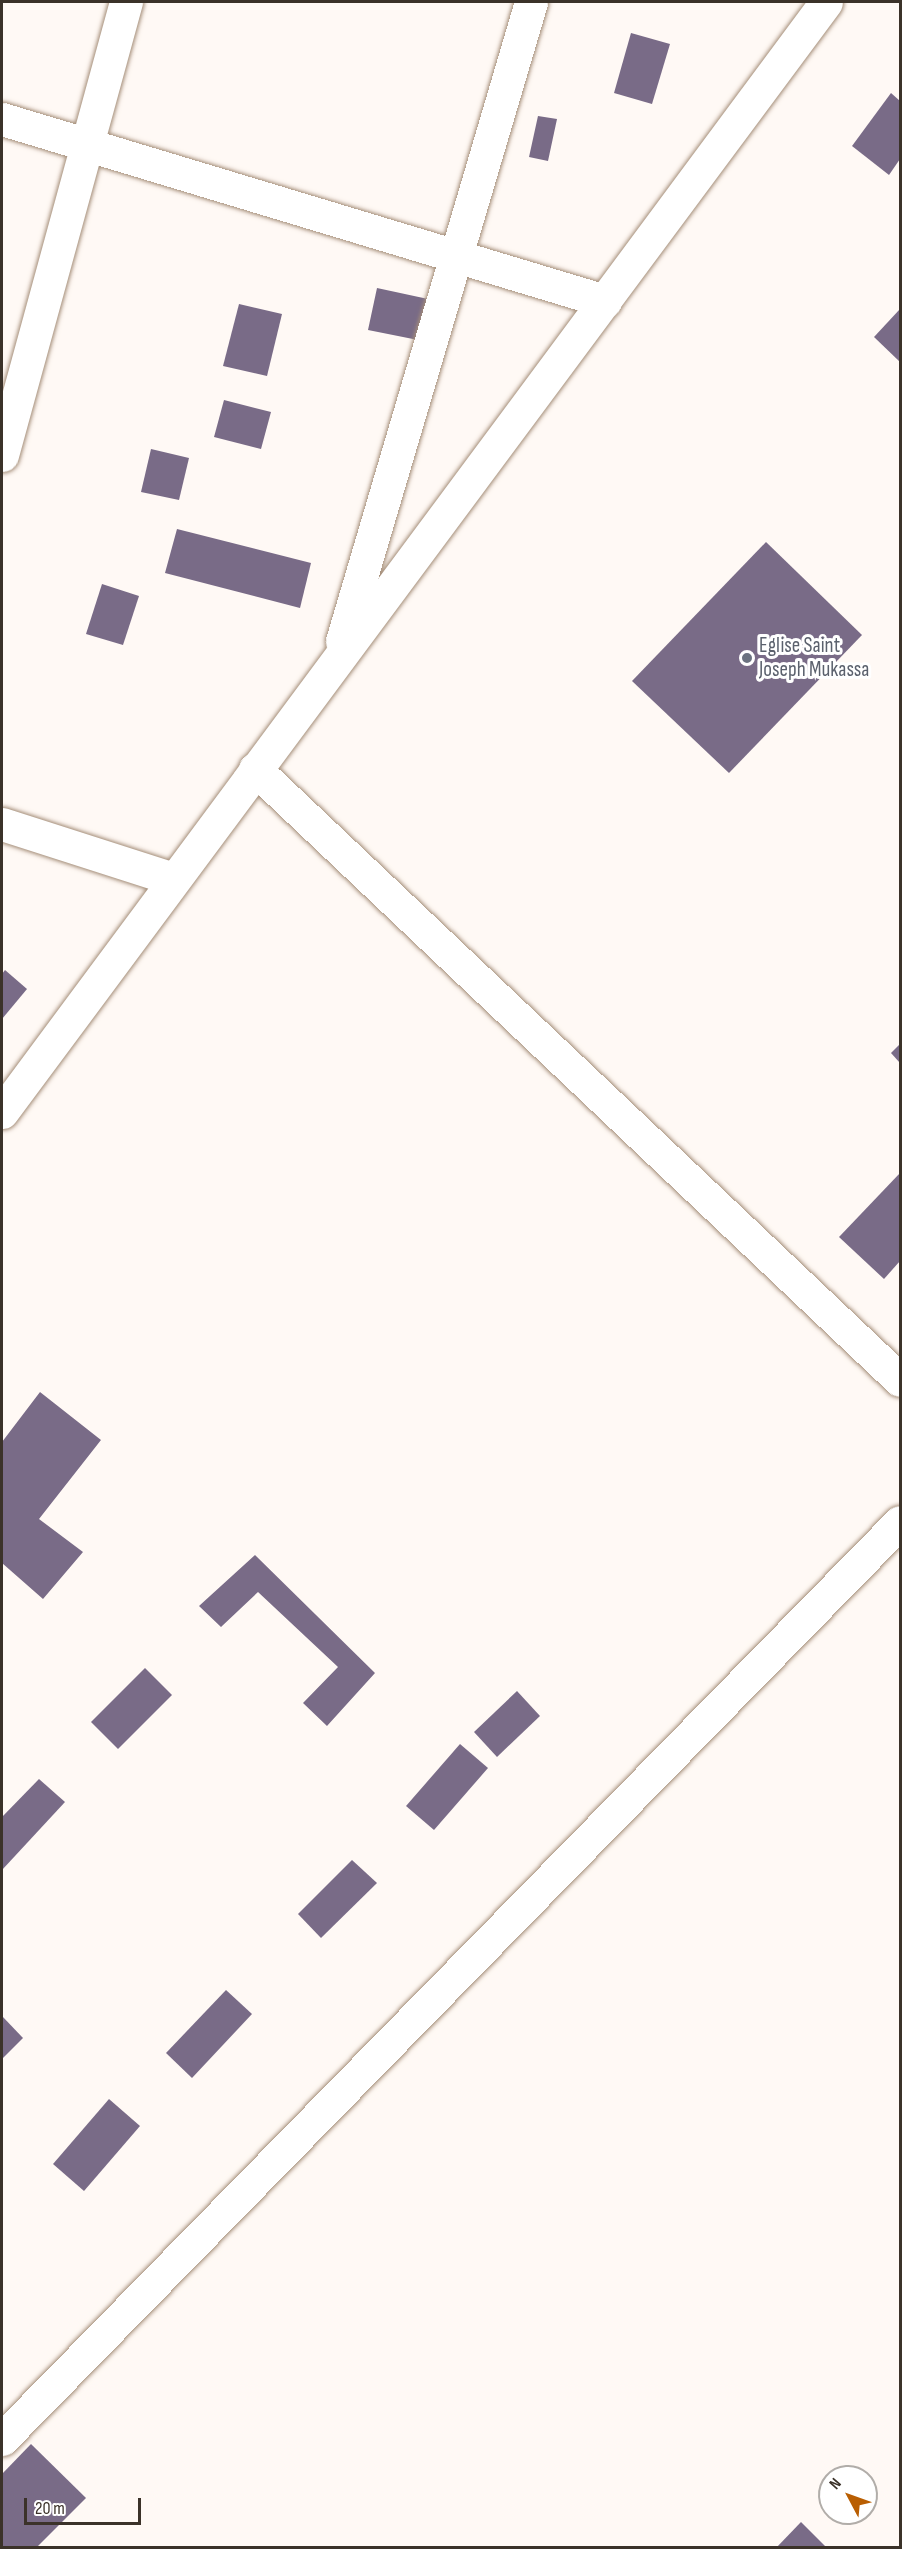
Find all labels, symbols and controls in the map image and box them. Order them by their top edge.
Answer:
place label: Eglise Saint Joseph Mukassa [759,633,869,683]
marker: Eglise Saint Joseph Mukassa [740,651,754,665]
north arrow [818,2465,878,2525]
text: N [826,2475,846,2494]
scale bar [27,2486,144,2524]
text: 20 m [35,2498,65,2519]

